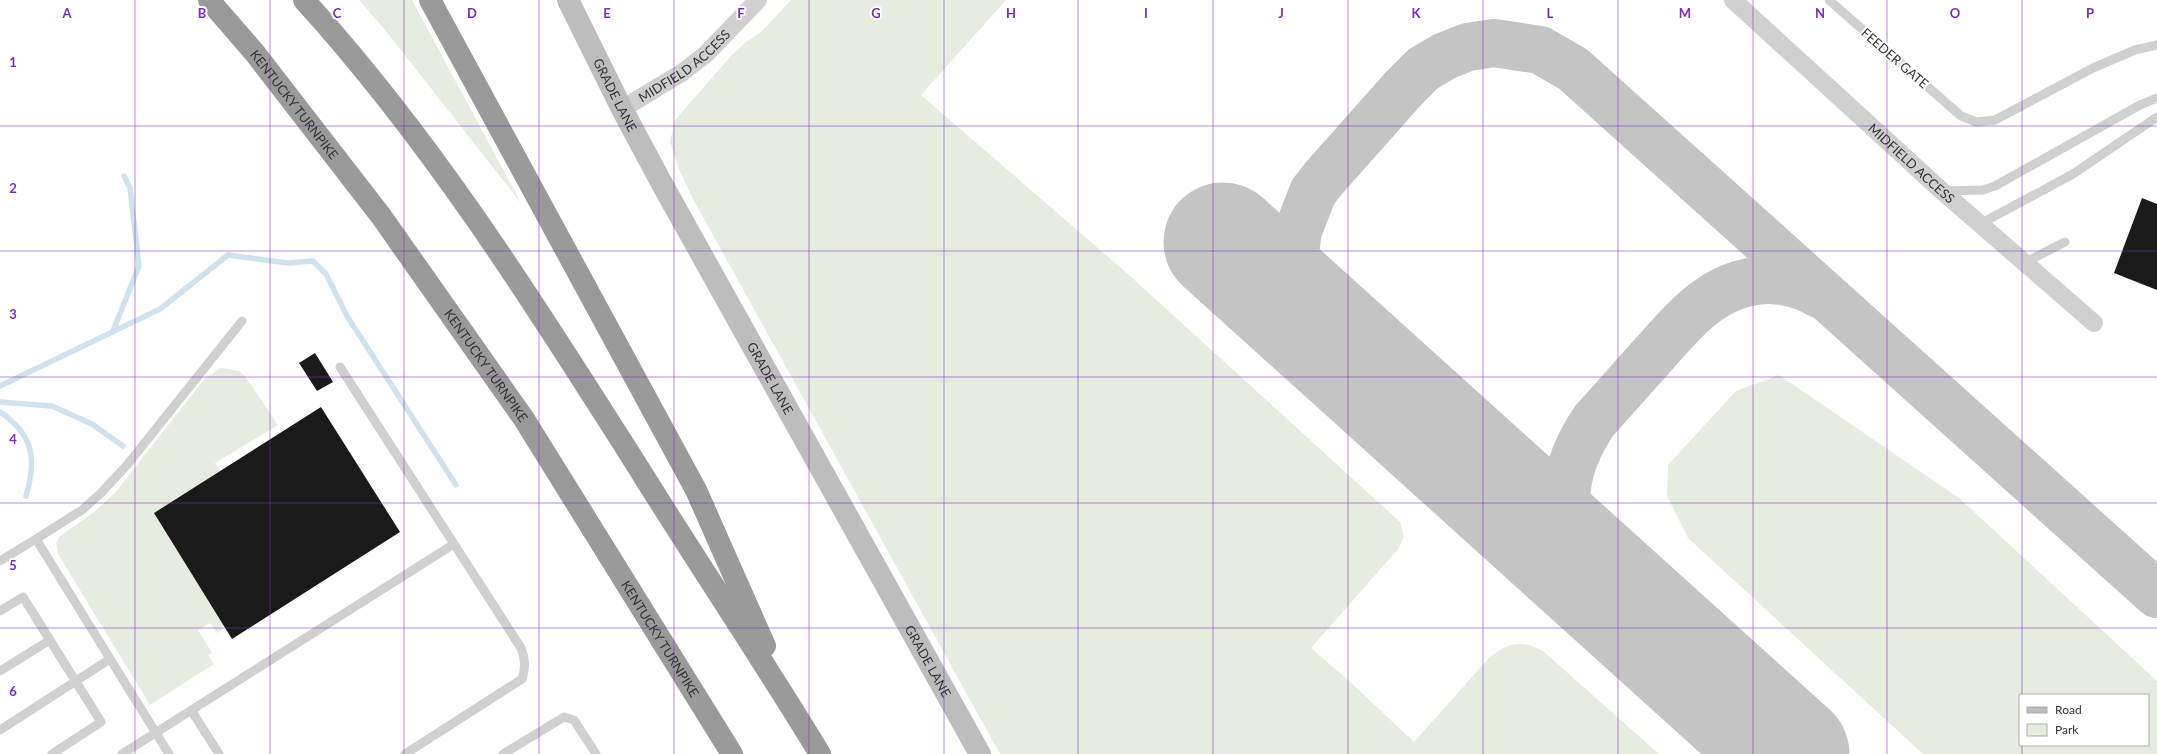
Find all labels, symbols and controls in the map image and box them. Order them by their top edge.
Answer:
text: A [61,5,72,21]
text: B [198,5,207,21]
text: C [333,5,342,21]
text: D [467,5,477,21]
text: E [603,5,611,21]
text: F [737,5,745,21]
text: G [871,5,881,21]
text: H [1006,5,1016,21]
text: I [1144,5,1148,21]
text: J [1278,5,1284,21]
text: K [1412,5,1422,21]
text: L [1547,5,1554,21]
text: M [1679,5,1691,21]
text: N [1815,5,1825,21]
text: O [1950,5,1961,21]
text: P [2086,5,2094,21]
street label: FEEDER GATE [1858,24,1932,92]
street label: MIDFIELD ACCESS [635,26,733,105]
street label: KENTUCKY TURNPIKE [247,46,342,162]
text: 1 [9,54,17,70]
street label: GRADE LANE [590,56,641,134]
street label: MIDFIELD ACCESS [1865,120,1958,206]
text: 2 [9,180,17,196]
text: 3 [9,306,17,322]
street label: KENTUCKY TURNPIKE [441,306,531,425]
street label: GRADE LANE [744,339,797,417]
text: 4 [9,431,17,447]
text: 5 [9,557,17,573]
street label: KENTUCKY TURNPIKE [618,577,703,700]
street label: GRADE LANE [902,622,955,700]
text: 6 [9,683,17,699]
legend [2019,694,2149,746]
text: Road [2055,702,2082,717]
text: Park [2055,722,2079,737]

